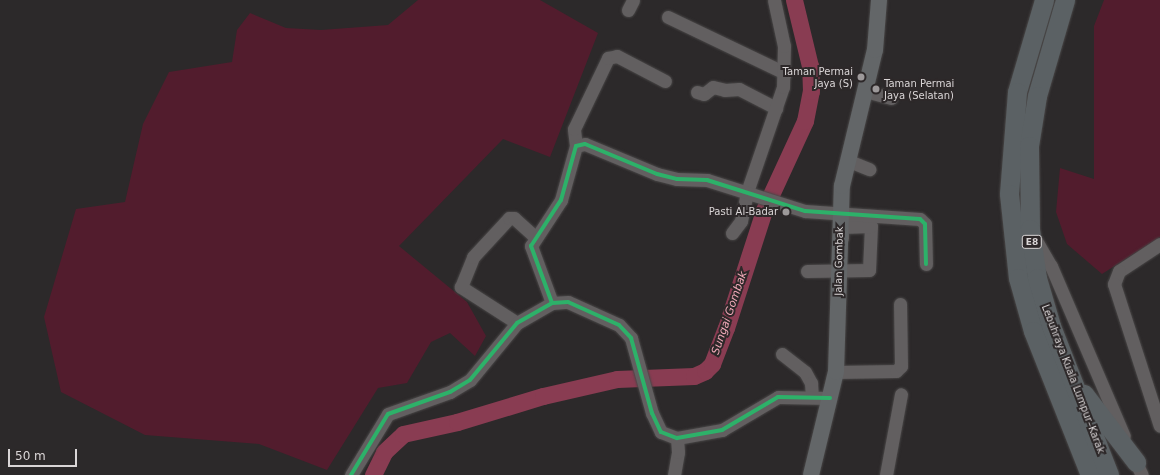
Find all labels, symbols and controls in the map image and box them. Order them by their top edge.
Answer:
place label: Taman Permai Jaya (S) [783,65,853,88]
marker: Taman Permai Jaya (S) [856,72,866,82]
place label: Taman Permai Jaya (Selatan) [884,77,954,100]
marker: Taman Permai Jaya (Selatan) [871,84,881,94]
place label: Pasti Al-Badar [709,206,778,218]
marker: Pasti Al-Badar [781,207,791,217]
street label: Jalan Gombak [832,226,846,296]
road number: E8 [1021,235,1043,249]
water label: Sungai Gombak [710,270,750,356]
street label: Lebuhraya Kuala Lumpur–Karak [1039,303,1107,455]
scale bar [10,441,79,467]
text: 50 m [15,449,46,463]

